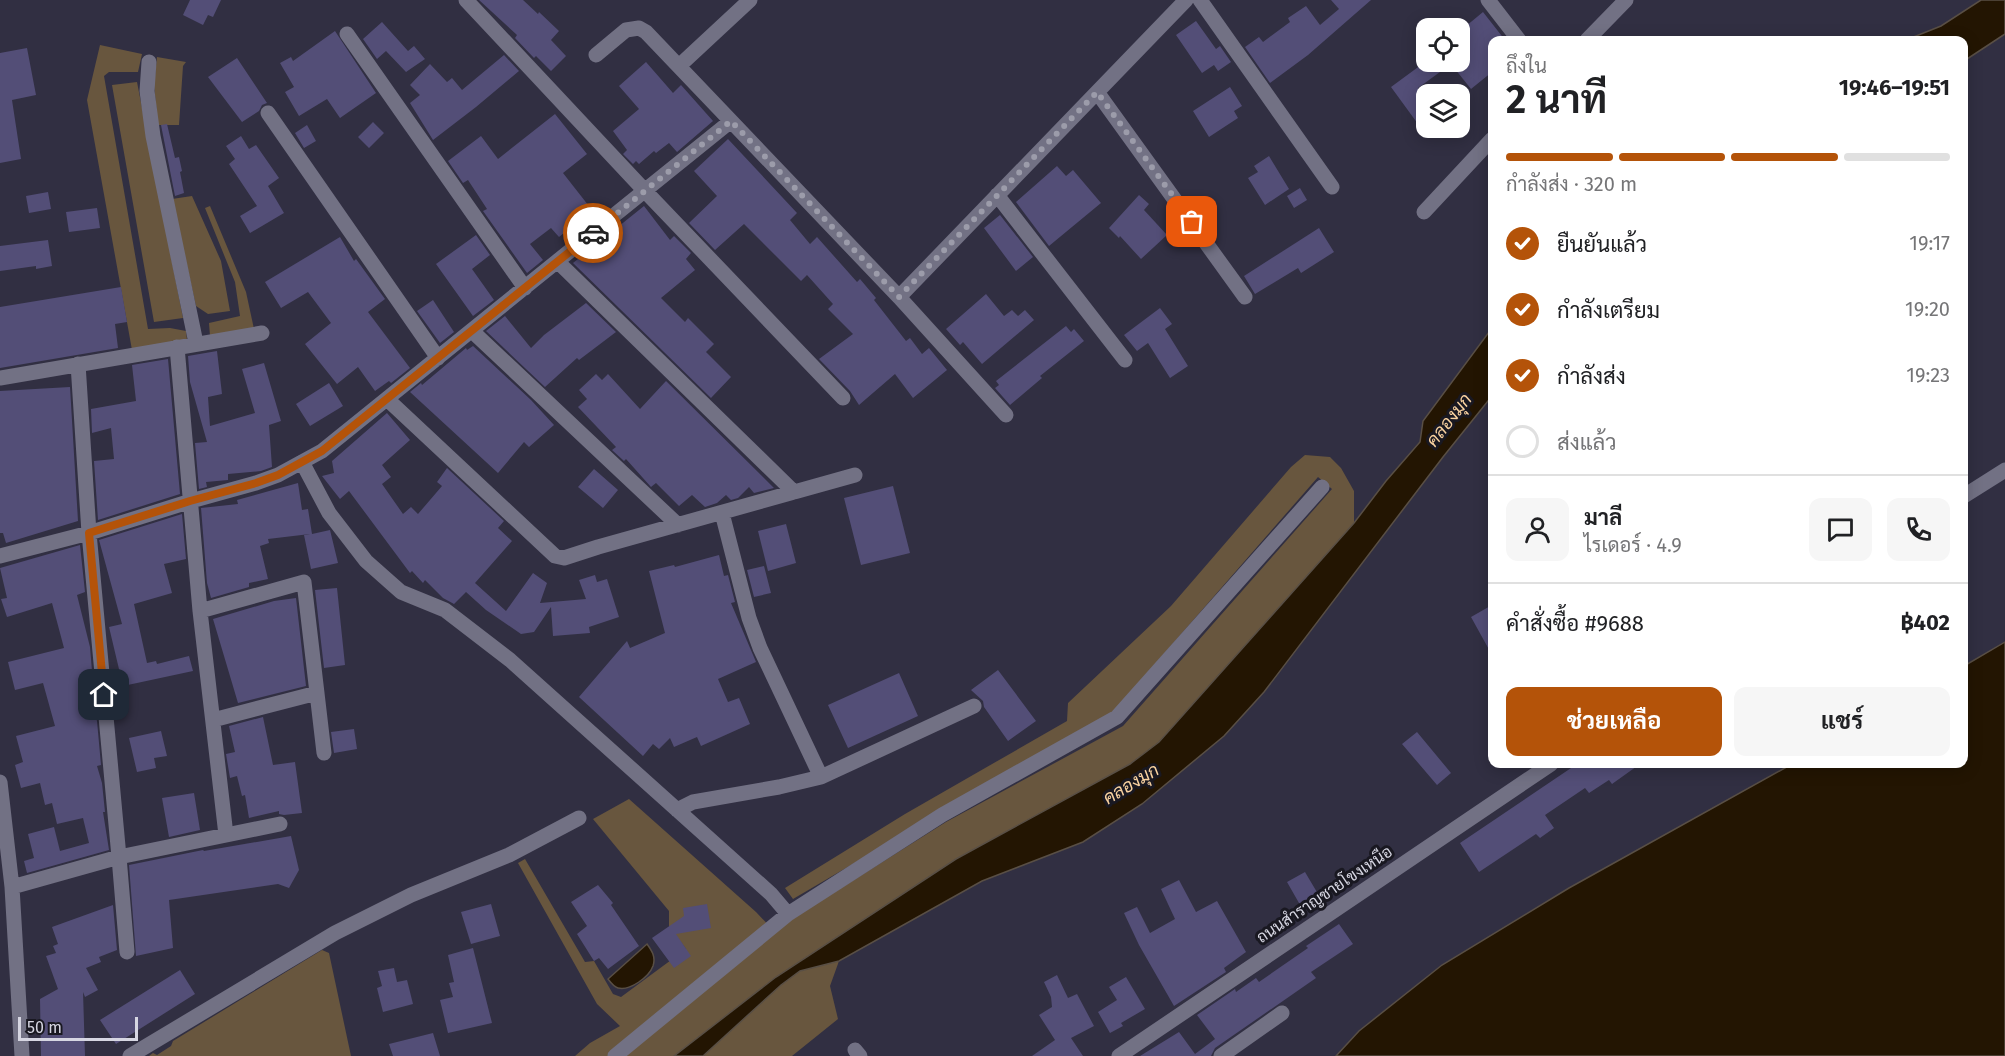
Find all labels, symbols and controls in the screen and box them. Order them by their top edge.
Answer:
map controls [1416,18,1470,138]
button: locate [1416,18,1470,72]
text: ถึงใน [1506,54,1547,78]
text: 19:46–19:51 [1839,74,1950,101]
text: 2 นาที [1506,77,1607,123]
button: layers [1416,84,1470,138]
text: กำลังส่ง · 320 m [1506,172,1637,196]
pin [1166,196,1217,247]
courier [563,203,623,263]
icon: bag [1175,205,1208,238]
icon: car [577,217,610,250]
icon: check [1506,227,1539,260]
text: ยืนยันแล้ว [1557,231,1647,258]
text: 19:17 [1909,231,1950,255]
icon: check [1506,293,1539,326]
text: กำลังเตรียม [1557,297,1660,324]
text: 19:20 [1905,297,1950,321]
icon: check [1506,359,1539,392]
text: กำลังส่ง [1557,363,1626,390]
text: 19:23 [1906,363,1950,387]
water label: คลองมุก [1421,389,1477,452]
text: ส่งแล้ว [1557,429,1617,456]
button: person [1506,498,1569,561]
button: chat [1809,498,1872,561]
button: phone [1887,498,1950,561]
text: มาลี [1584,504,1622,531]
text: ไรเดอร์ · 4.9 [1584,533,1682,557]
text: ฿402 [1901,609,1950,636]
text: คำสั่งซื้อ #9688 [1506,610,1644,637]
pin [78,669,129,720]
icon: home [87,678,120,711]
button: ช่วยเหลือ [1506,687,1722,756]
button: แชร์ [1734,687,1950,756]
water label: คลองมุก [1099,759,1164,810]
street label: ถนนสำราญชายโขงเหนือ [1252,840,1396,947]
scale bar [18,1014,138,1042]
text: 50 m [27,1018,62,1037]

